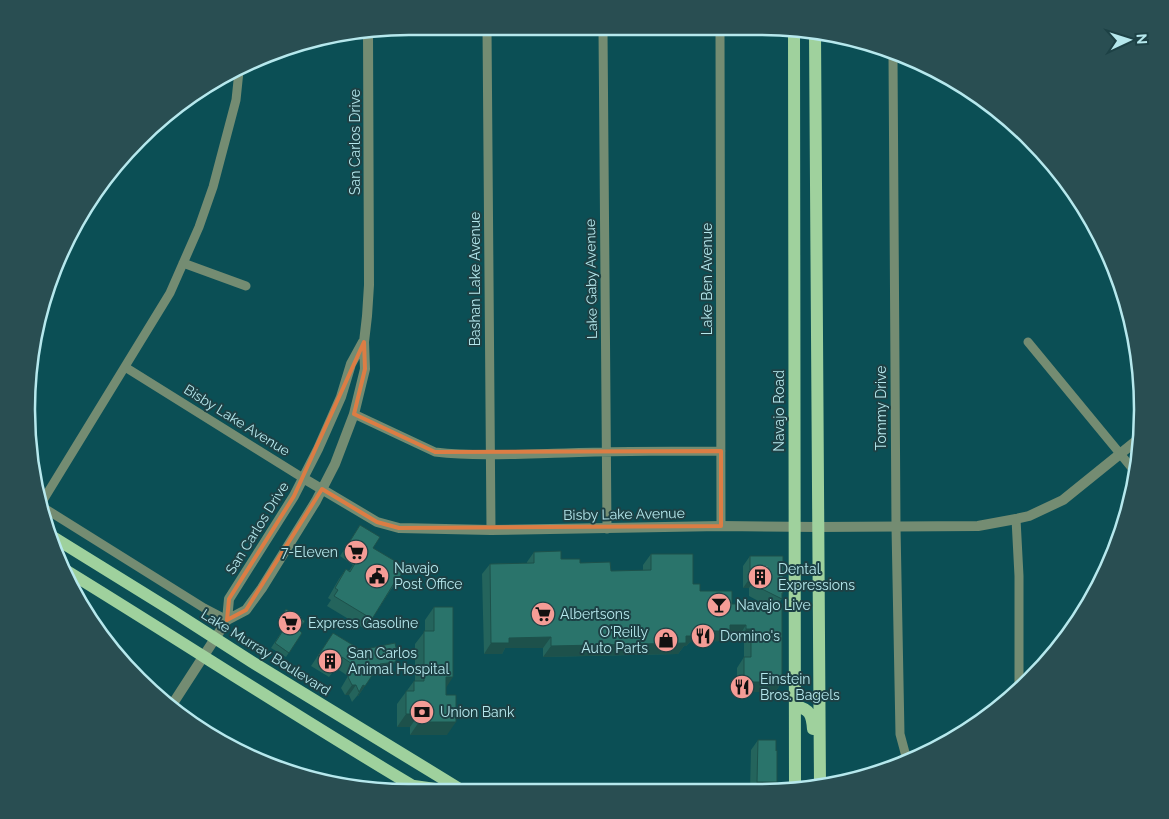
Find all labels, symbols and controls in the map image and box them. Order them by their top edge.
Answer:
north arrow [1104,15,1154,65]
text: N [1134,33,1150,45]
street label: San Carlos Drive [347,89,363,195]
street label: Bashan Lake Avenue [467,212,483,346]
street label: Lake Gaby Avenue [582,219,600,339]
street label: Lake Ben Avenue [699,223,715,335]
street label: Tommy Drive [873,365,889,451]
street label: Navajo Road [771,370,787,452]
street label: Bisby Lake Avenue [181,381,293,459]
street label: San Carlos Drive [222,479,292,577]
street label: Bisby Lake Avenue [563,505,685,523]
supermarket icon: 7-Eleven [343,539,369,565]
place label: 7-Eleven [281,544,338,560]
place label: Navajo Post Office [394,560,463,592]
place label: Dental Expressions [778,561,855,593]
public building icon: Navajo Post Office [364,563,390,589]
building icon: Dental Expressions [747,564,773,590]
bar icon: Navajo Live [706,592,732,618]
place label: Navajo Live [736,597,811,613]
supermarket icon: Albertsons [530,601,556,627]
street label: Lake Murray Boulevard [198,606,334,698]
place label: Albertsons [560,606,630,622]
supermarket icon: Express Gasoline [277,610,303,636]
place label: Express Gasoline [308,615,418,631]
restaurant icon: Domino's [690,623,716,649]
place label: O'Reilly Auto Parts [581,624,648,656]
shop icon: O'Reilly Auto Parts [653,627,679,653]
place label: Domino's [720,628,780,644]
place label: San Carlos Animal Hospital [348,645,449,677]
building icon: San Carlos Animal Hospital [317,648,343,674]
place label: Einstein Bros. Bagels [760,671,840,703]
restaurant icon: Einstein Bros. Bagels [729,674,755,700]
bank icon: Union Bank [409,699,435,725]
place label: Union Bank [440,704,515,720]

